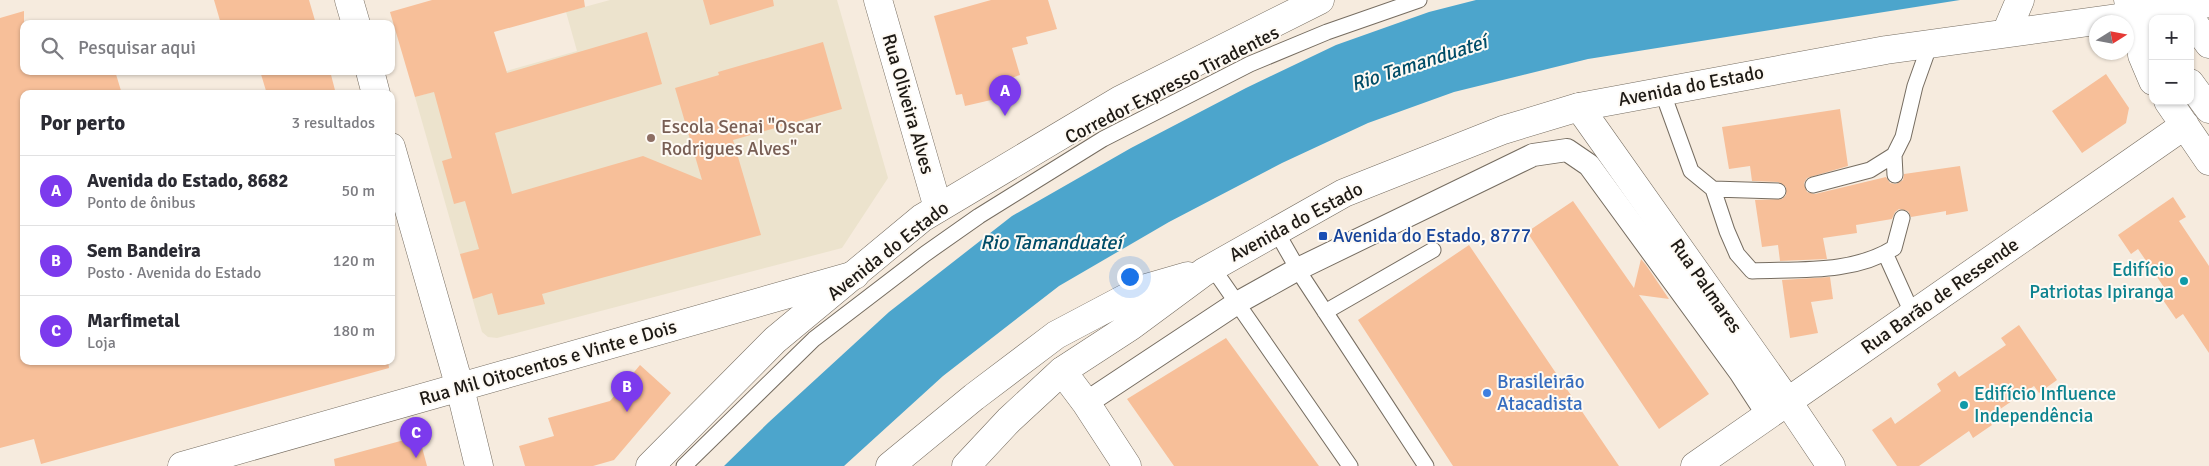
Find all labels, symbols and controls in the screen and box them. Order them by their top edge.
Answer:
north arrow [2089,15,2134,60]
map controls [2149,15,2194,105]
button: + [2149,15,2194,60]
search box [20,20,395,75]
street label: Corredor Expresso Tiradentes [1061,21,1283,149]
water label: Rio Tamanduateí [1348,28,1494,97]
street label: Rua Oliveira Alves [876,31,940,177]
icon: search [38,34,66,62]
text: Pesquisar aqui [78,36,196,60]
street label: Avenida do Estado [1616,60,1766,112]
button: − [2149,60,2194,105]
pin: A [989,75,1021,116]
text: Por perto [40,110,125,136]
text: 3 resultados [292,113,375,133]
place label: Escola Senai "Oscar Rodrigues Alves" [661,115,821,161]
marker: Escola Senai "Oscar Rodrigues Alves" [645,132,657,144]
text: Avenida do Estado, 8682 [87,169,289,193]
street label: Avenida do Estado [1225,177,1367,267]
text: A [51,181,61,201]
text: 50 m [341,181,375,201]
text: Ponto de ônibus [87,193,196,213]
street label: Avenida do Estado [822,196,954,306]
place label: Avenida do Estado, 8777 [1333,224,1531,248]
water label: Rio Tamanduateí [980,230,1125,255]
marker: Avenida do Estado, 8777 [1317,230,1329,242]
street label: Rua Barão de Ressende [1856,232,2024,360]
street label: Rua Palmares [1665,234,1747,338]
text: Sem Bandeira [87,239,201,263]
text: B [51,251,61,271]
text: 120 m [333,251,375,271]
place label: Edifício Patriotas Ipiranga [2029,258,2174,304]
text: Posto · Avenida do Estado [87,263,261,283]
your location [1117,264,1143,290]
marker: Edifício Patriotas Ipiranga [2178,275,2190,287]
text: Marfimetal [87,309,180,333]
street label: Rua Mil Oitocentos e Vinte e Dois [417,315,679,411]
text: C [51,321,61,341]
text: 180 m [333,321,375,341]
text: Loja [87,333,116,353]
place label: Brasileirão Atacadista [1497,370,1585,416]
pin: B [611,371,643,412]
place label: Edifício Influence Independência [1974,382,2116,428]
marker: Brasileirão Atacadista [1481,387,1493,399]
marker: Edifício Influence Independência [1958,399,1970,411]
pin: C [400,417,432,458]

